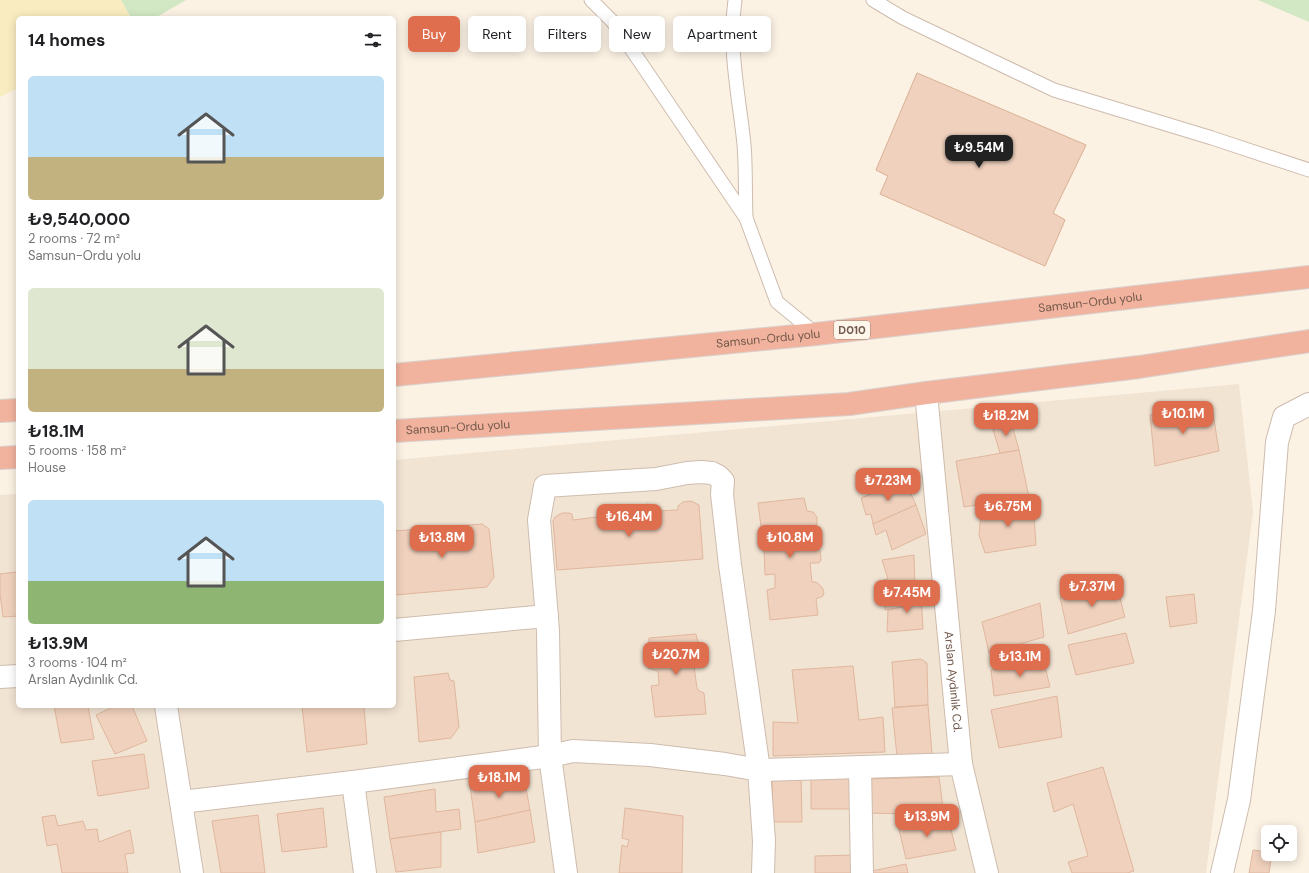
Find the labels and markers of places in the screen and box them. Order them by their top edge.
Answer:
pin: ₺9.54M [946,135,1012,169]
pin: ₺10.1M [1150,401,1216,435]
pin: ₺18.2M [973,403,1039,437]
pin: ₺7.23M [855,468,921,502]
pin: ₺6.75M [975,494,1041,528]
pin: ₺16.4M [596,504,662,538]
pin: ₺13.8M [409,525,475,559]
pin: ₺10.8M [757,525,823,559]
pin: ₺7.37M [1059,574,1125,608]
pin: ₺7.45M [874,580,940,614]
pin: ₺20.7M [643,642,709,676]
pin: ₺13.1M [987,644,1053,678]
pin: ₺18.1M [466,765,532,799]
pin: ₺13.9M [894,804,960,838]

